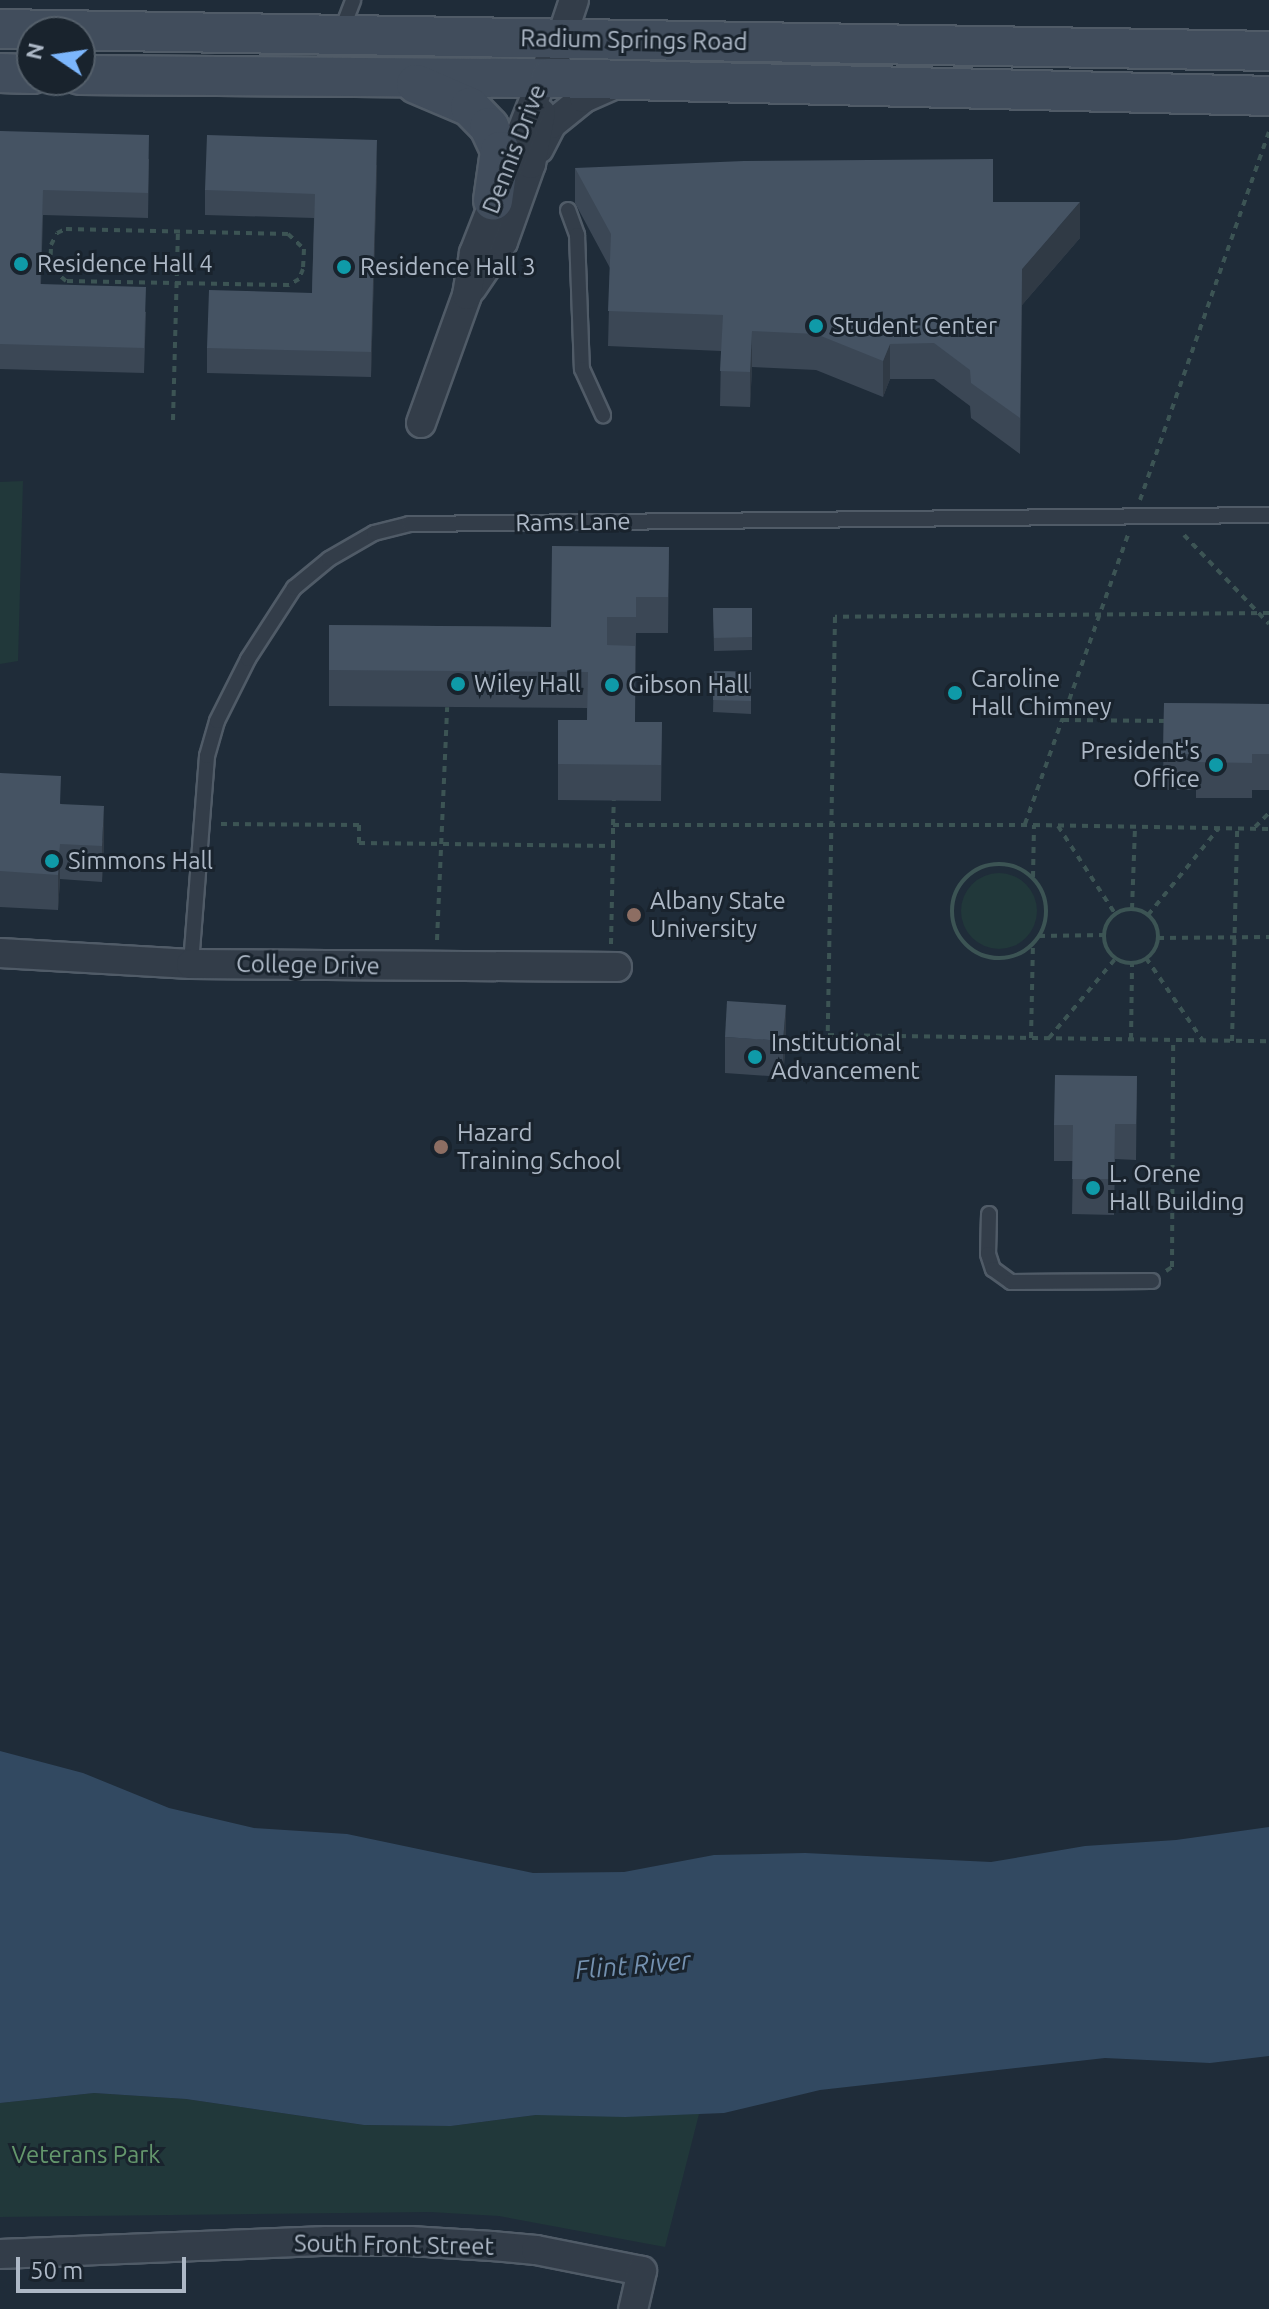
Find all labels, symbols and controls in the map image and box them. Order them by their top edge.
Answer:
north arrow [16,16,96,96]
street label: Radium Springs Road [520,24,748,56]
text: N [20,40,48,62]
street label: Dennis Drive [476,80,552,218]
place label: Residence Hall 4 [37,250,213,278]
place label: Residence Hall 3 [360,253,536,281]
marker: Residence Hall 4 [12,255,30,273]
marker: Residence Hall 3 [335,258,353,276]
place label: Student Center [832,312,997,340]
marker: Student Center [807,317,825,335]
street label: Rams Lane [515,507,631,537]
place label: Caroline Hall Chimney [971,665,1112,721]
place label: Wiley Hall [474,670,581,698]
place label: Gibson Hall [628,671,749,699]
marker: Wiley Hall [449,675,467,693]
marker: Gibson Hall [603,676,621,694]
marker: Caroline Hall Chimney [946,684,964,702]
place label: President's Office [1080,737,1200,793]
marker: President's Office [1207,756,1225,774]
place label: Simmons Hall [68,847,213,875]
marker: Simmons Hall [43,852,61,870]
place label: Albany State University [650,887,786,943]
marker: Albany State University [625,906,643,924]
street label: College Drive [236,949,380,981]
place label: Institutional Advancement [771,1029,920,1085]
marker: Institutional Advancement [746,1048,764,1066]
place label: Hazard Training School [457,1119,621,1175]
marker: Hazard Training School [432,1138,450,1156]
place label: L. Orene Hall Building [1109,1160,1245,1216]
marker: L. Orene Hall Building [1084,1179,1102,1197]
water label: Flint River [574,1944,692,1986]
park label: Veterans Park [12,2141,160,2169]
street label: South Front Street [294,2229,494,2261]
scale bar [20,2241,190,2291]
text: 50 m [30,2257,83,2284]

